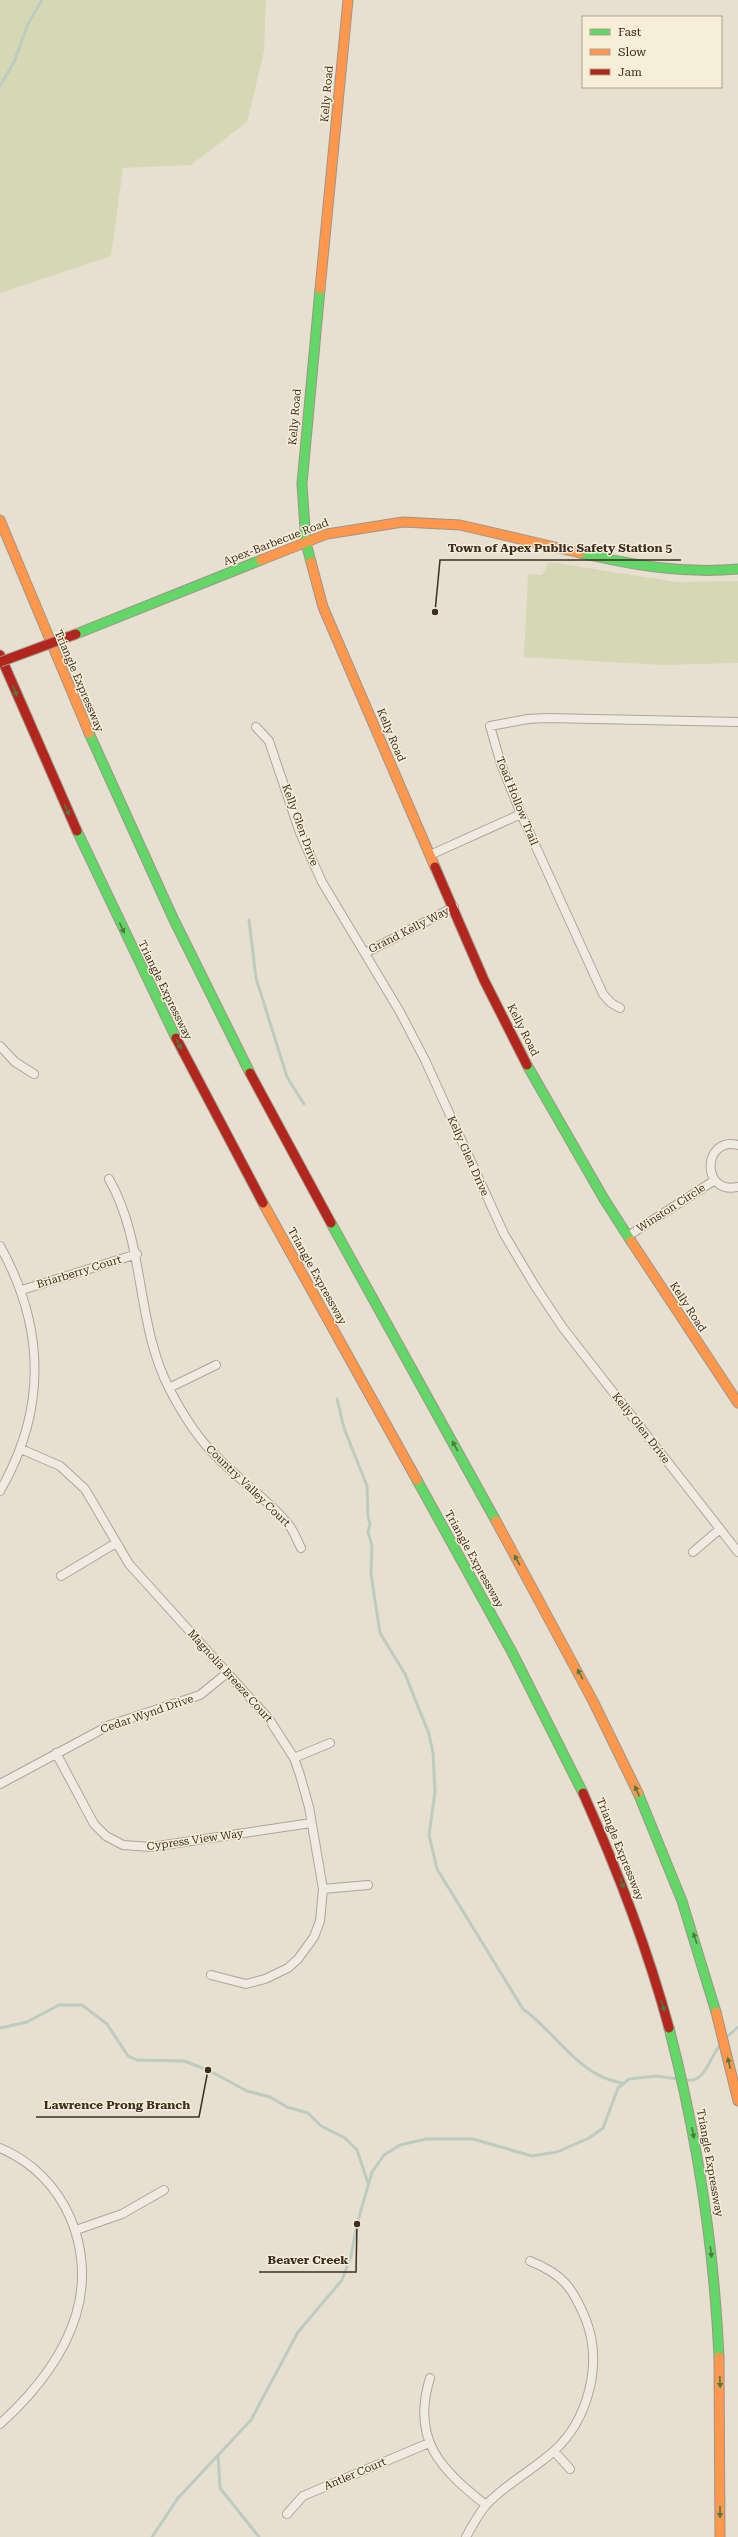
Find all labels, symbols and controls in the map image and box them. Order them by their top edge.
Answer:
legend [582,16,722,88]
text: Fast [618,25,642,39]
text: Slow [618,45,646,59]
street label: Kelly Road [318,65,336,123]
text: Jam [618,65,642,79]
street label: Kelly Road [286,388,304,446]
street label: Apex-Barbecue Road [222,516,330,568]
callout: Town of Apex Public Safety Station 5 [440,536,681,560]
text: Town of Apex Public Safety Station 5 [448,541,672,555]
street label: Triangle Expressway [52,628,107,734]
one-way arrow [12,685,18,696]
street label: Kelly Road [374,706,408,764]
street label: Toad Hollow Trail [493,755,541,848]
street label: Kelly Glen Drive [279,782,321,868]
one-way arrow [64,804,70,816]
street label: Grand Kelly Way [367,904,452,956]
one-way arrow [119,922,125,934]
street label: Triangle Expressway [135,938,195,1042]
street label: Kelly Road [504,1002,542,1058]
one-way arrow [176,1039,182,1050]
street label: Kelly Glen Drive [445,1114,491,1198]
street label: Winston Circle [634,1181,708,1235]
street label: Triangle Expressway [285,1225,349,1327]
street label: Briarberry Court [35,1253,123,1291]
street label: Kelly Road [667,1280,709,1334]
street label: Kelly Glen Drive [609,1390,673,1466]
one-way arrow [451,1441,458,1452]
street label: Country Valley Court [203,1442,293,1530]
street label: Triangle Expressway [442,1508,506,1610]
one-way arrow [514,1554,521,1566]
street label: Magnolia Breeze Court [185,1627,275,1725]
one-way arrow [577,1669,583,1680]
street label: Cedar Wynd Drive [99,1692,195,1736]
one-way arrow [634,1785,640,1797]
street label: Triangle Expressway [594,1796,647,1903]
street label: Cypress View Way [146,1827,245,1853]
one-way arrow [619,1878,625,1890]
one-way arrow [692,1931,698,1943]
one-way arrow [660,2001,666,2013]
one-way arrow [726,2057,732,2069]
callout: Lawrence Prong Branch [36,2093,199,2117]
text: Lawrence Prong Branch [44,2098,190,2112]
street label: Triangle Expressway [694,2108,726,2218]
one-way arrow [690,2127,696,2139]
one-way arrow [708,2246,715,2258]
callout: Beaver Creek [259,2248,356,2272]
text: Beaver Creek [267,2253,349,2267]
one-way arrow [717,2376,723,2389]
street label: Antler Court [322,2455,388,2493]
one-way arrow [717,2506,723,2519]

